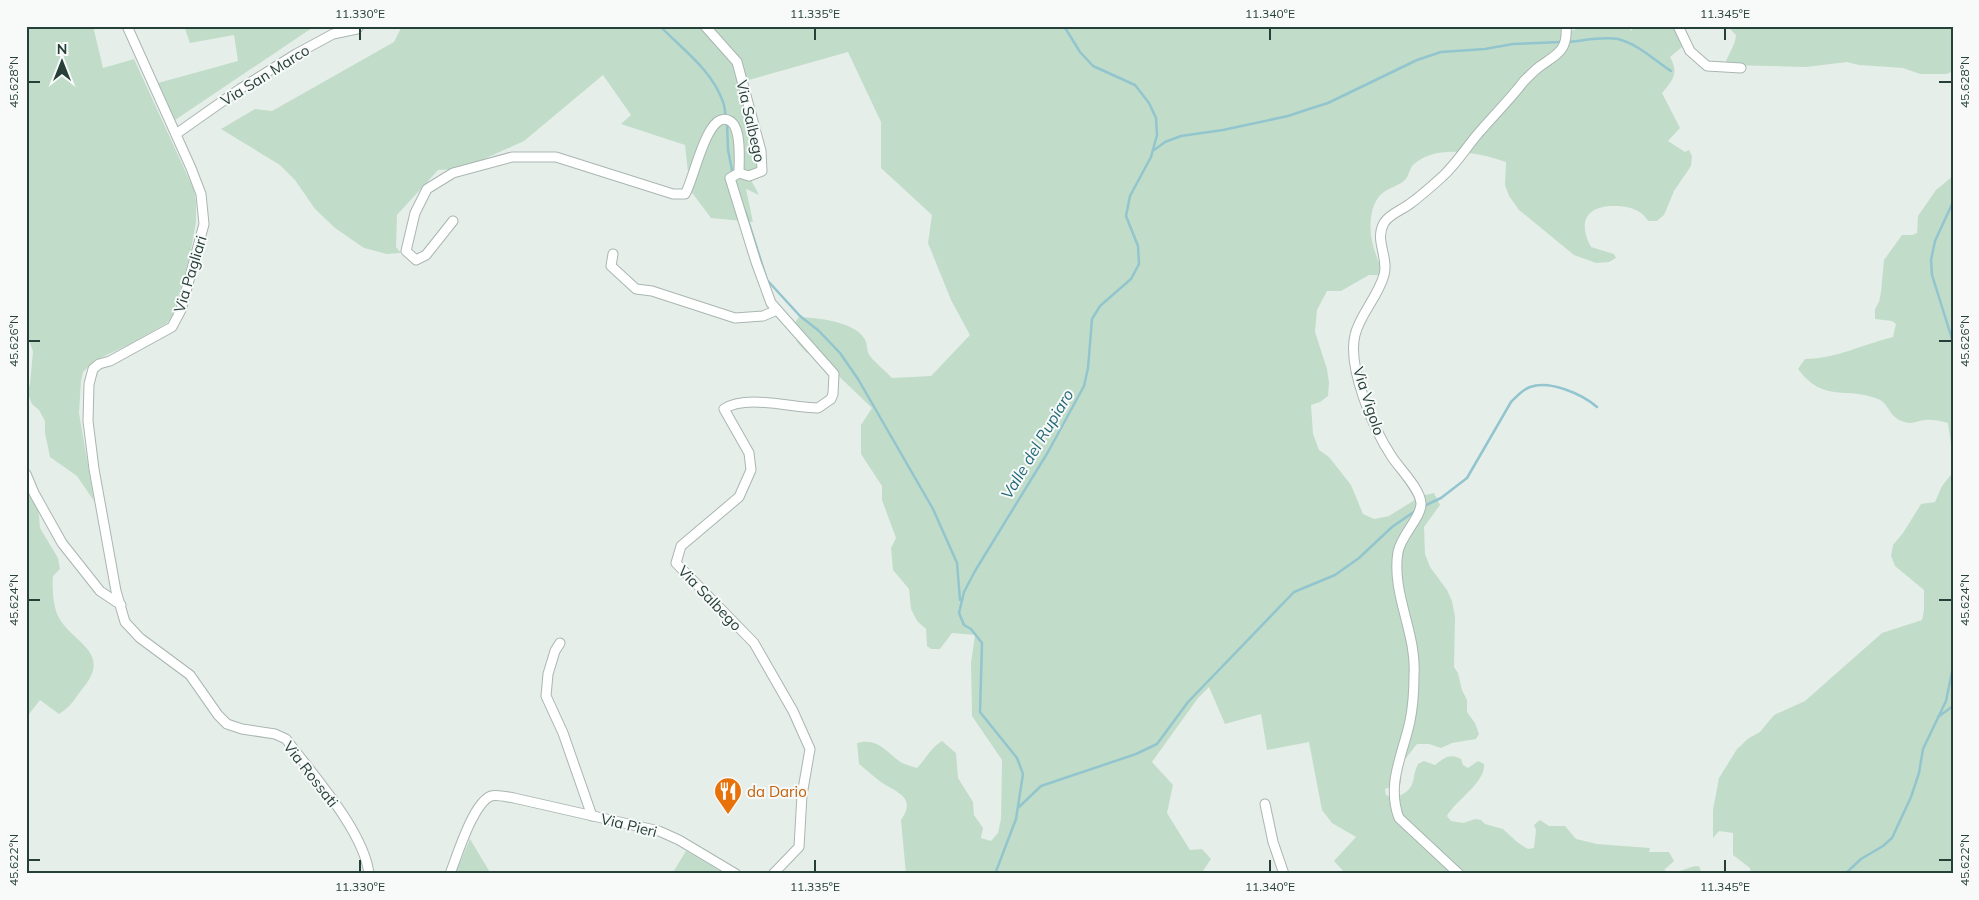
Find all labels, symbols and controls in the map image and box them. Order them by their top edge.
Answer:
text: 11.330°E [335,6,385,21]
text: 11.335°E [790,6,840,21]
text: 11.340°E [1245,6,1295,21]
text: 11.345°E [1700,6,1750,21]
north arrow [38,38,88,88]
text: N [57,40,67,58]
street label: Via San Marco [217,40,313,110]
text: 45.628°N [6,56,21,108]
text: 45.628°N [1957,56,1972,108]
street label: Via Salbego [732,78,770,164]
street label: Via Pagliari [169,233,211,315]
text: 45.626°N [6,315,21,367]
text: 45.626°N [1957,315,1972,367]
street label: Via Vigolo [1349,364,1389,438]
water label: Valle del Rupiaro [996,385,1078,503]
street label: Via Salbego [674,561,746,635]
text: 45.624°N [6,574,21,626]
text: 45.624°N [1957,574,1972,626]
street label: Via Rossati [279,737,343,811]
restaurant icon: da Dario [713,776,743,815]
place label: da Dario [747,782,807,801]
street label: Via Pieri [599,809,659,841]
text: 45.622°N [6,834,21,886]
text: 45.622°N [1957,834,1972,886]
text: 11.330°E [335,879,385,894]
text: 11.335°E [790,879,840,894]
text: 11.340°E [1245,879,1295,894]
text: 11.345°E [1700,879,1750,894]

